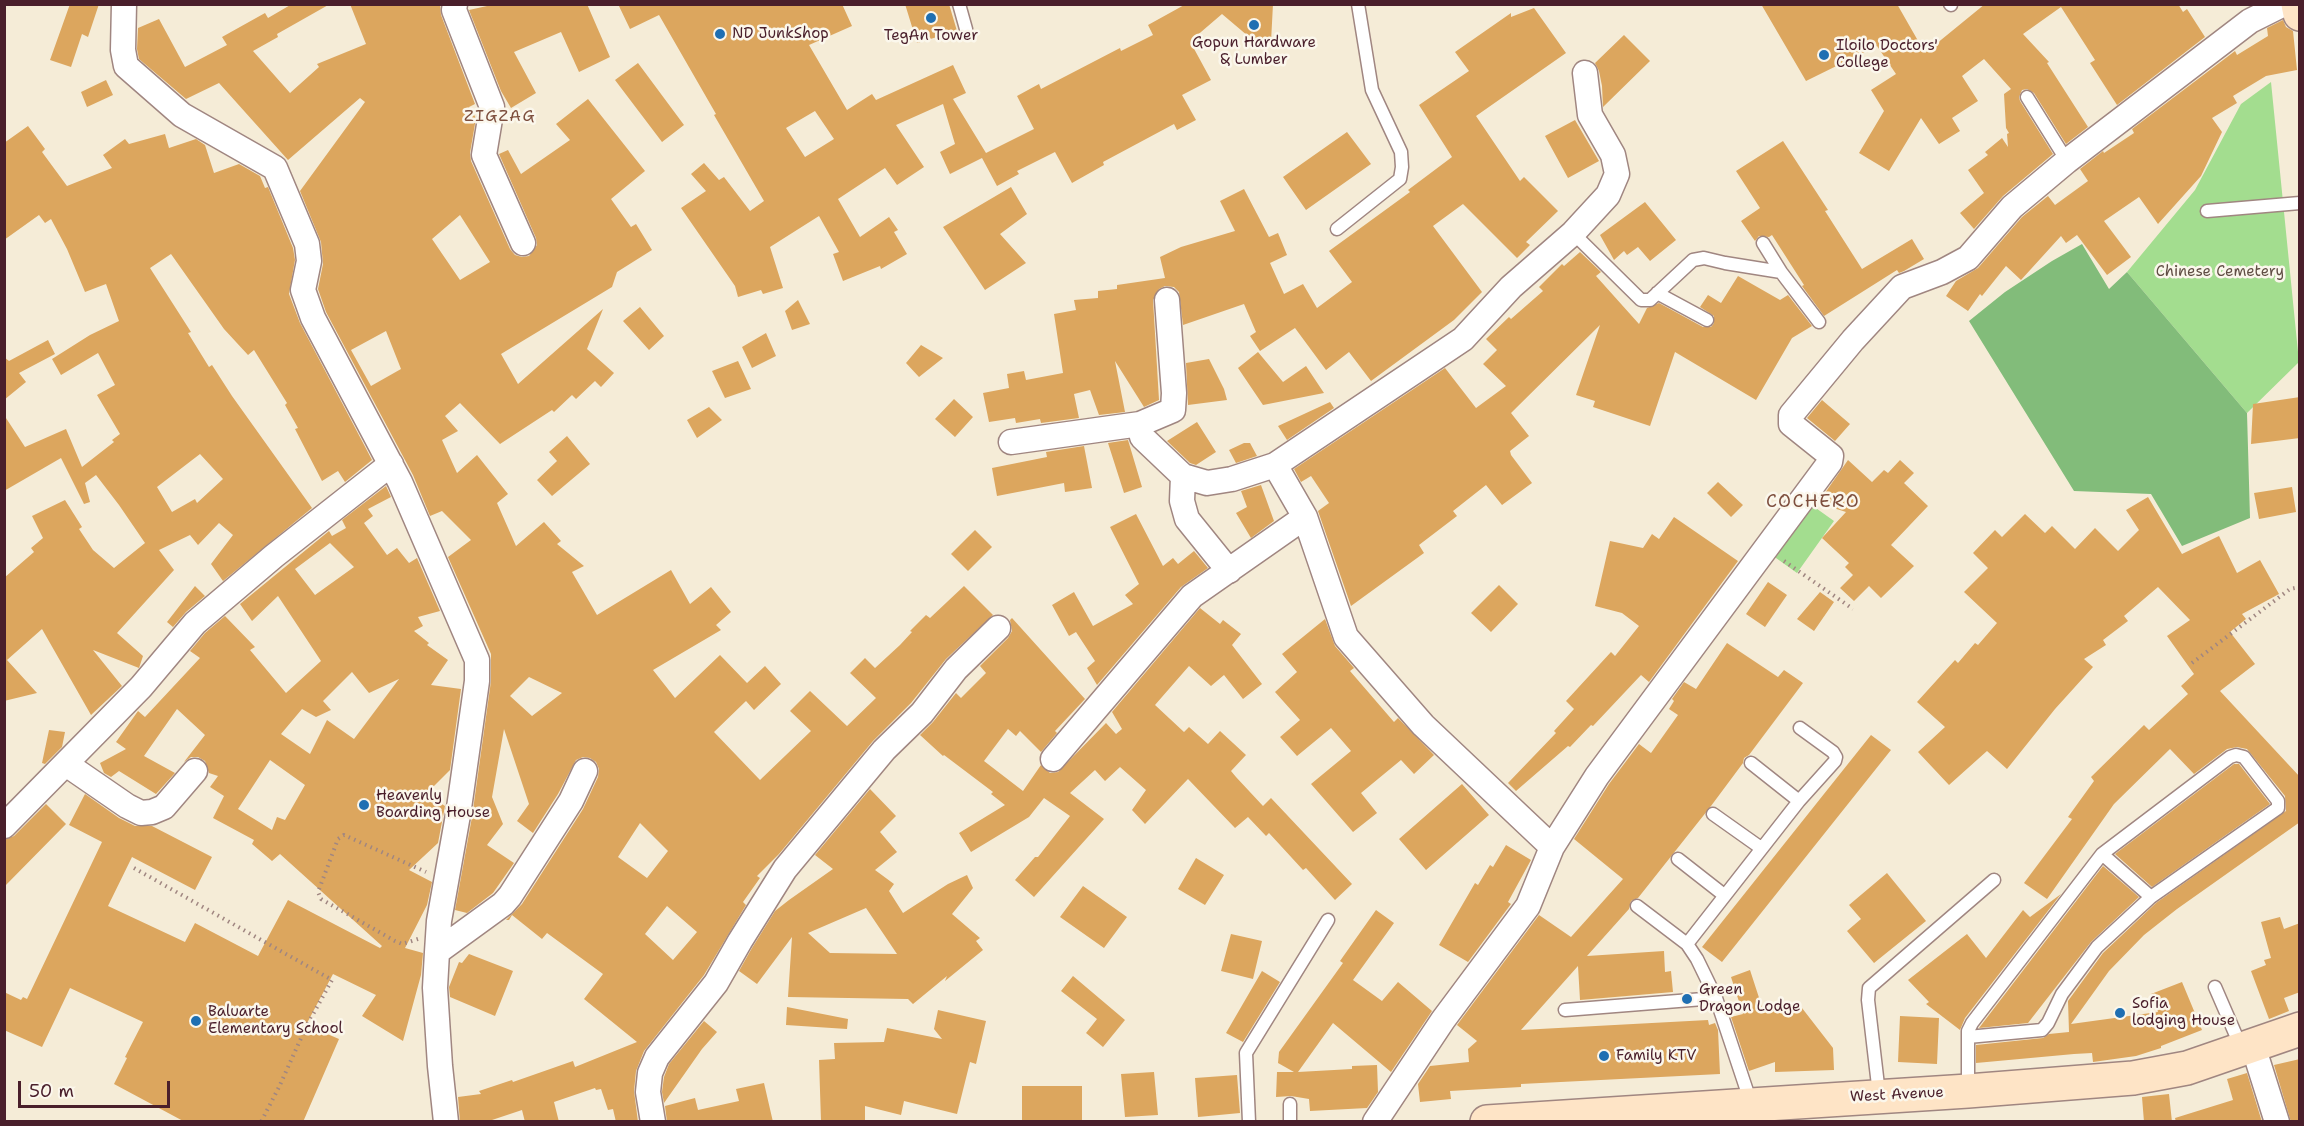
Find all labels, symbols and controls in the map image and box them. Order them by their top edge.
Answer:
marker: TegAn Tower [924,11,938,25]
marker: Gopun Hardware & Lumber [1247,18,1261,32]
place label: ND JunkShop [732,25,829,43]
marker: ND JunkShop [713,27,727,41]
place label: TegAn Tower [884,27,978,45]
place label: Gopun Hardware & Lumber [1192,34,1316,69]
place label: Iloilo Doctors' College [1836,37,1938,72]
marker: Iloilo Doctors' College [1817,48,1831,62]
district label: ZIGZAG [464,107,536,127]
park label: Chinese Cemetery [2156,263,2284,281]
district label: COCHERO [1766,491,1860,513]
place label: Heavenly Boarding House [376,787,490,822]
marker: Heavenly Boarding House [357,798,371,812]
place label: Green Dragon Lodge [1699,981,1800,1016]
marker: Green Dragon Lodge [1680,992,1694,1006]
place label: Sofia lodging House [2132,995,2235,1030]
place label: Baluarte Elementary School [208,1003,343,1038]
marker: Sofia lodging House [2113,1006,2127,1020]
marker: Baluarte Elementary School [189,1014,203,1028]
place label: Family KTV [1616,1047,1696,1065]
marker: Family KTV [1597,1049,1611,1063]
scale bar [21,1069,172,1107]
text: 50 m [29,1079,74,1103]
street label: West Avenue [1850,1084,1944,1106]

